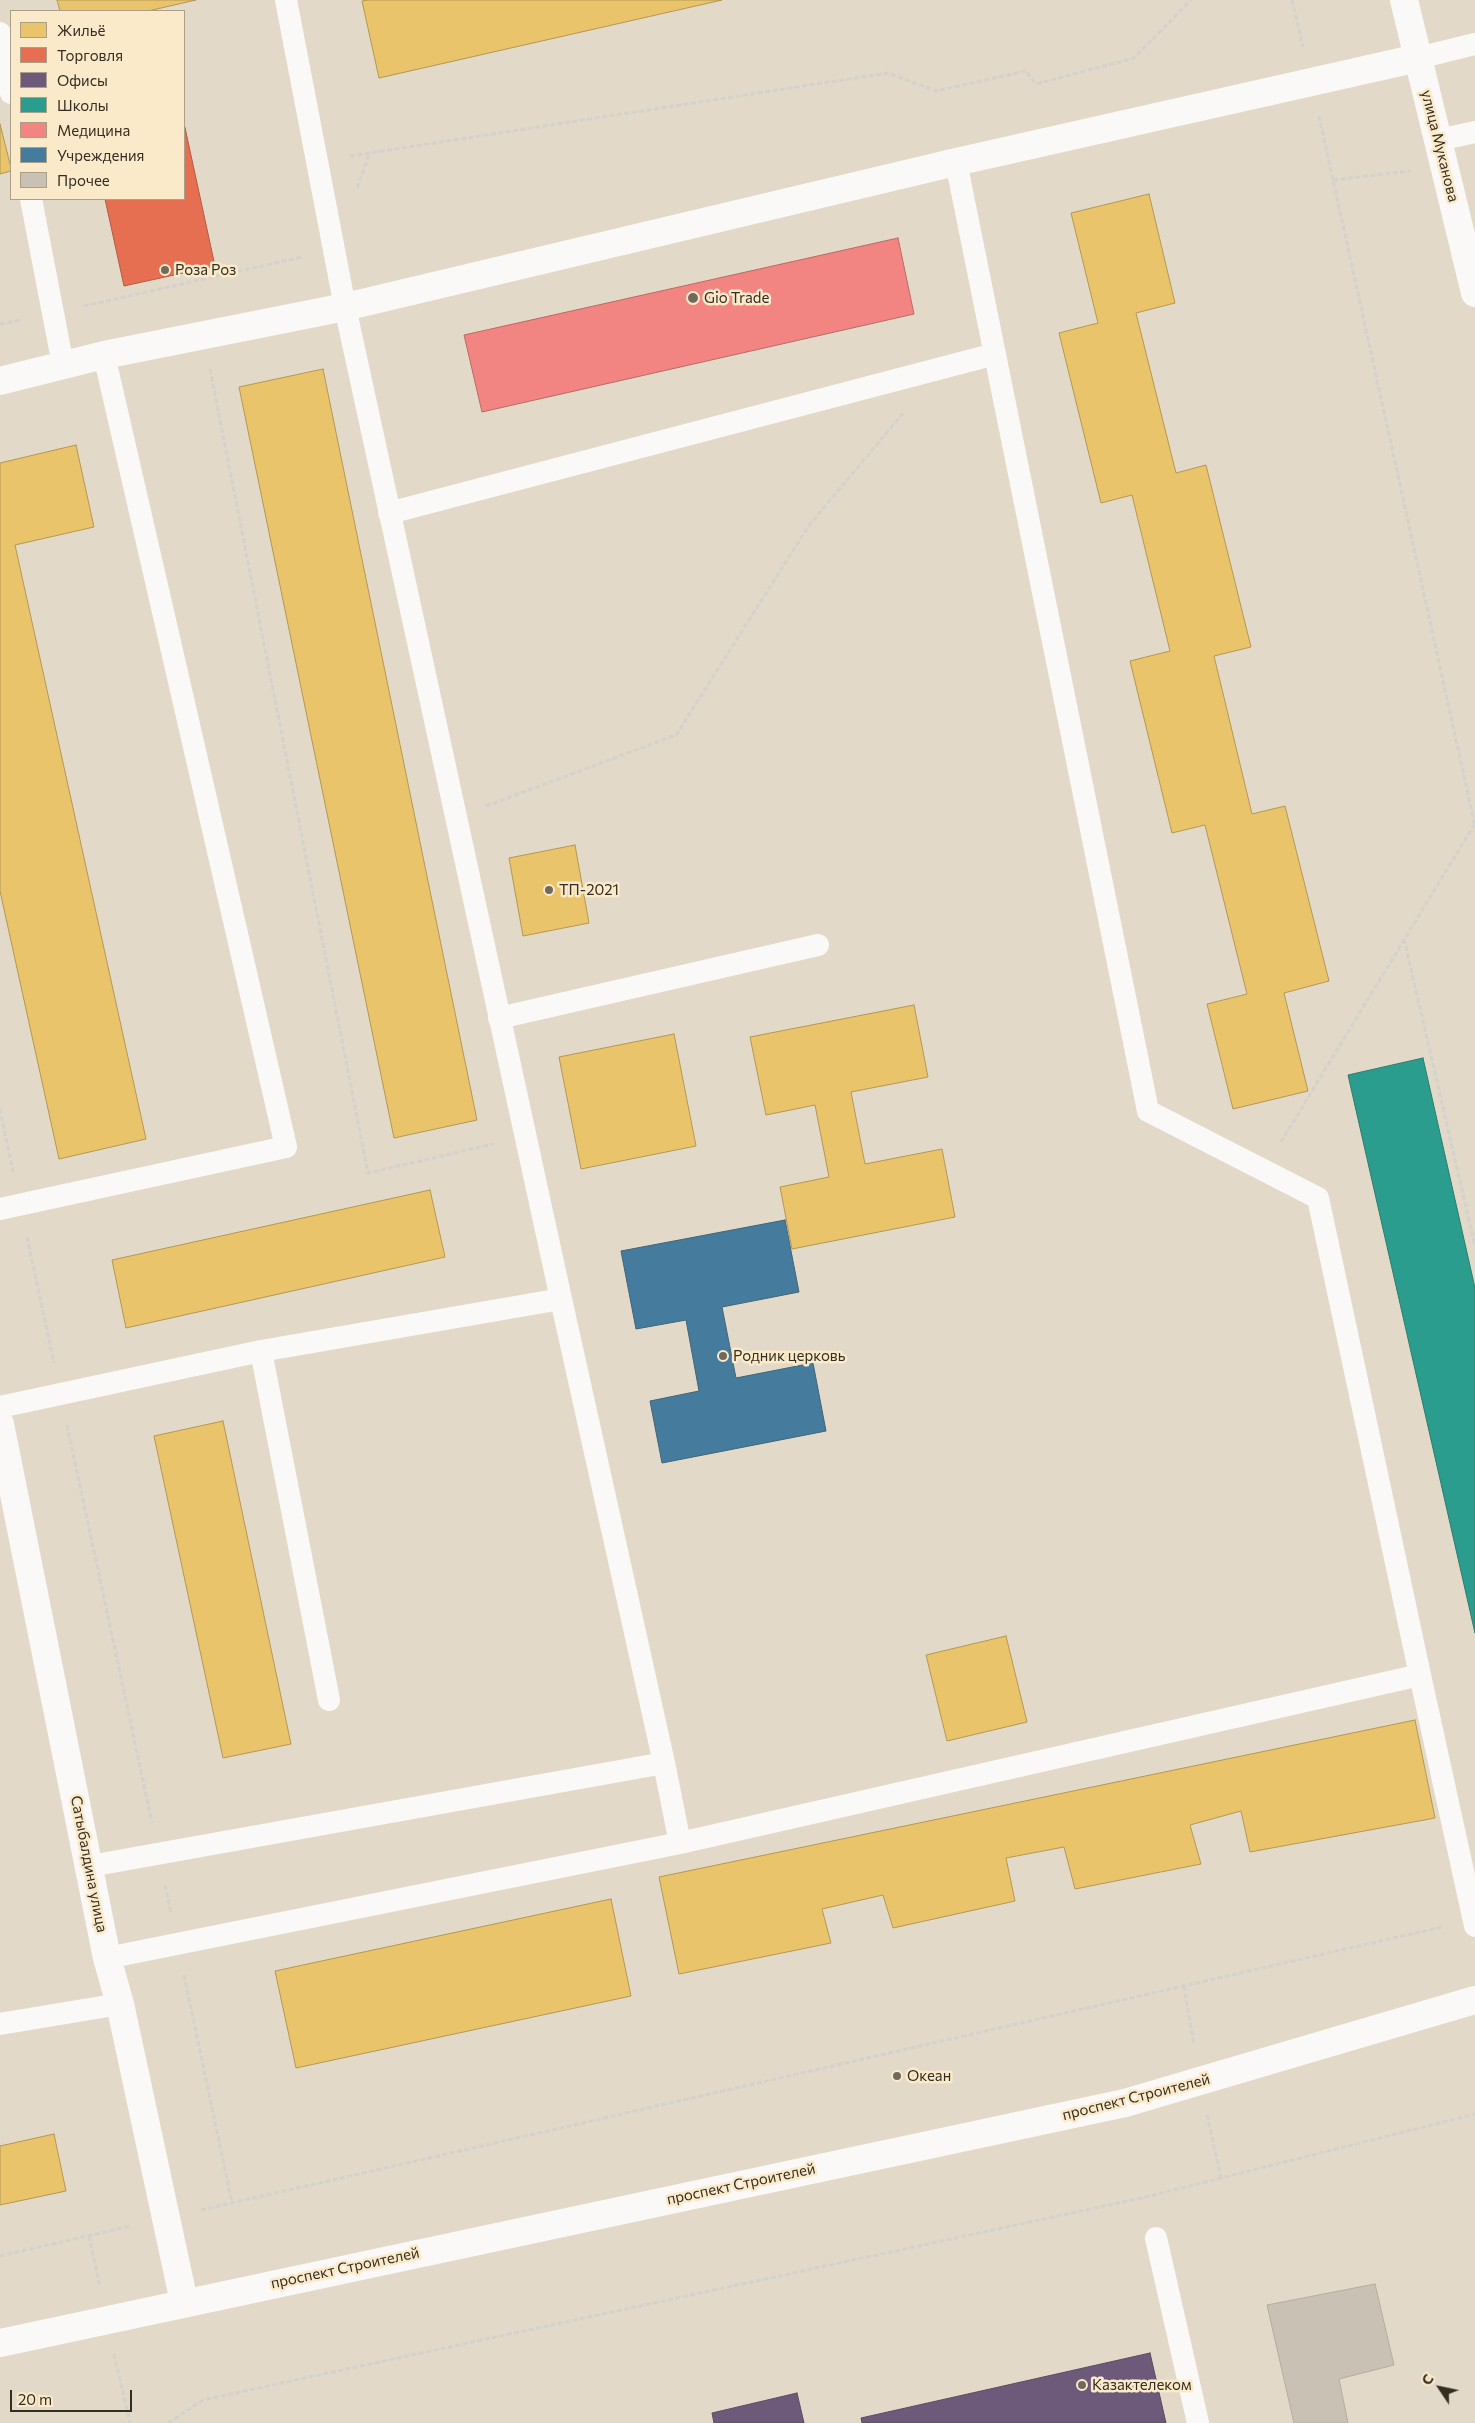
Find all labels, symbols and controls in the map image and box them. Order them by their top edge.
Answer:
legend [10,10,185,200]
text: Жильё [57,21,105,39]
text: Торговля [57,46,123,64]
text: Офисы [57,71,108,89]
street label: улица Муканова [1417,88,1463,204]
text: Школы [57,96,109,114]
text: Медицина [57,121,130,139]
text: Учреждения [57,146,144,164]
text: Прочее [57,171,110,189]
place label: Роза Роз [175,261,236,279]
marker: Роза Роз [159,264,171,276]
place label: Gio Trade [704,289,769,307]
marker: Gio Trade [686,291,700,305]
place label: ТП-2021 [559,881,619,899]
marker: ТП-2021 [543,884,555,896]
place label: Родник церковь [733,1347,846,1365]
marker: Родник церковь [717,1350,729,1362]
street label: Сатыбалдина улица [67,1794,111,1934]
place label: Океан [907,2067,951,2085]
marker: Океан [891,2070,903,2082]
street label: проспект Строителей [1060,2070,1212,2124]
street label: проспект Строителей [665,2159,817,2209]
street label: проспект Строителей [269,2243,421,2293]
north arrow [1415,2363,1465,2413]
text: С [1417,2371,1437,2388]
place label: Казактелеком [1092,2376,1192,2394]
marker: Казактелеком [1076,2379,1088,2391]
scale bar [12,2380,135,2412]
text: 20 m [18,2390,52,2408]

